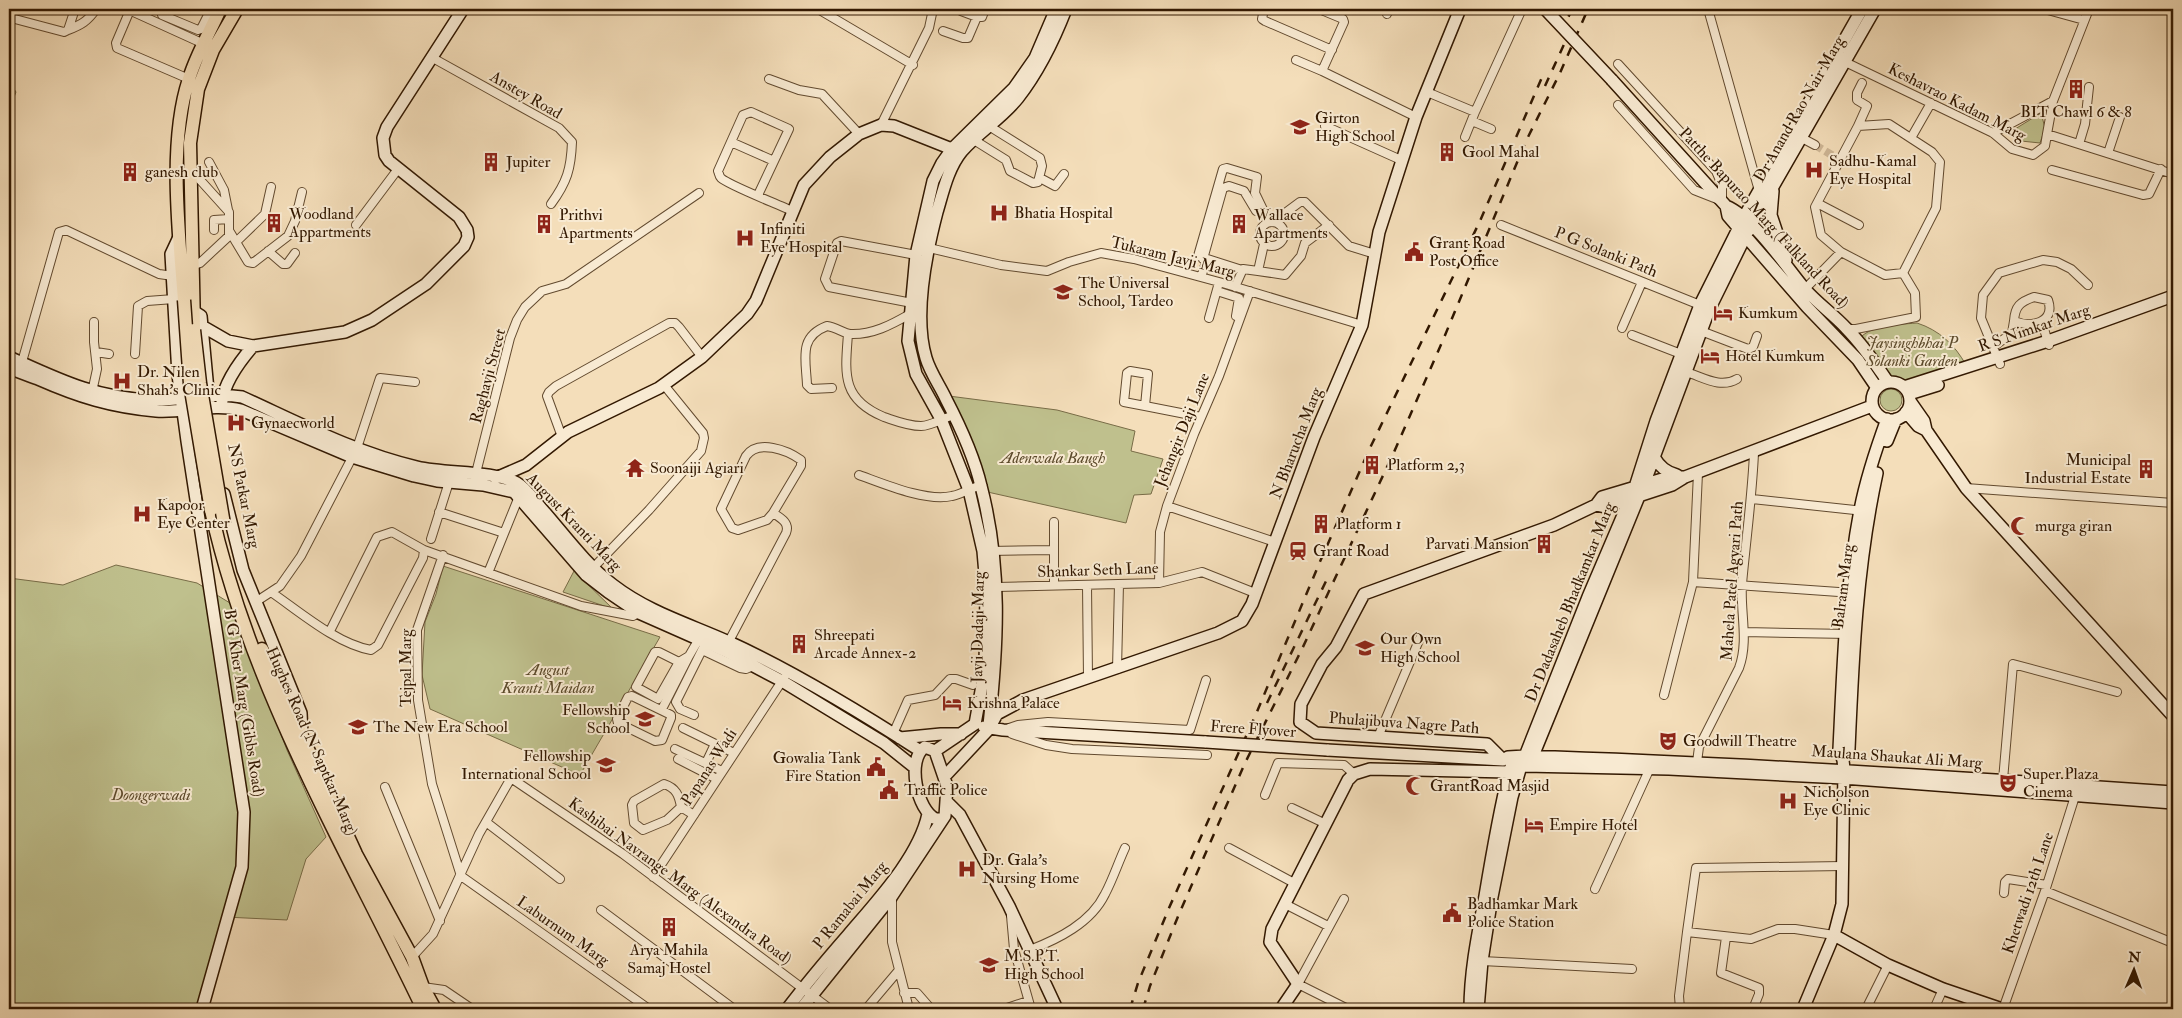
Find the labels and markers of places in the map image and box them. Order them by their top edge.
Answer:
building icon: BIT Chawl 6 & 8 [2065,78,2087,100]
place label: BIT Chawl 6 & 8 [2020,102,2132,122]
place label: Girton High School [1315,108,1395,146]
school or university icon: Girton High School [1289,116,1311,138]
building icon: Gool Mahal [1436,141,1458,163]
place label: Gool Mahal [1462,142,1539,162]
building icon: Jupiter [480,151,502,173]
place label: Sadhu-Kamal Eye Hospital [1829,151,1917,190]
place label: Jupiter [505,152,550,173]
hospital icon: Sadhu-Kamal Eye Hospital [1803,159,1825,181]
building icon: ganesh club [119,161,141,183]
place label: ganesh club [145,162,218,182]
hospital icon: Bhatia Hospital [988,202,1010,224]
place label: Bhatia Hospital [1014,203,1113,224]
place label: Woodland Appartments [288,204,371,243]
place label: Prithvi Apartments [558,205,633,244]
place label: Wallace Apartments [1253,205,1328,244]
building icon: Woodland Appartments [263,212,285,234]
building icon: Prithvi Apartments [533,213,555,235]
building icon: Wallace Apartments [1228,213,1250,235]
place label: Infiniti Eye Hospital [760,219,842,258]
hospital icon: Infiniti Eye Hospital [734,227,756,249]
place label: Grant Road Post Office [1429,233,1505,271]
public building icon: Grant Road Post Office [1403,241,1425,263]
place label: The Universal School, Tardeo [1078,273,1173,311]
school or university icon: The Universal School, Tardeo [1052,281,1074,303]
hotel icon: Kumkum [1712,302,1734,324]
place label: Kumkum [1738,303,1798,323]
hotel icon: Hotel Kumkum [1699,345,1721,367]
place label: Hotel Kumkum [1725,346,1825,366]
place label: Dr. Nilen Shah's Clinic [137,362,221,400]
hospital icon: Dr. Nilen Shah's Clinic [111,370,133,392]
hospital icon: Gynaecworld [225,412,247,434]
place label: Gynaecworld [251,413,335,433]
place label: Municipal Industrial Estate [2025,450,2131,488]
building icon: Platform 2,3 [1361,454,1383,476]
place label: Platform 2,3 [1387,455,1465,475]
temple icon: Soonaiji Agiari [624,457,646,479]
place label: Soonaiji Agiari [650,458,744,478]
building icon: Municipal Industrial Estate [2135,458,2157,480]
place label: Kapoor Eye Center [157,495,230,533]
hospital icon: Kapoor Eye Center [131,503,153,525]
building icon: Platform 1 [1310,513,1332,535]
place label: Platform 1 [1336,514,1401,534]
mosque icon: murga giran [2009,515,2031,537]
place label: murga giran [2035,516,2112,536]
building icon: Parvati Mansion [1533,533,1555,555]
place label: Parvati Mansion [1425,534,1529,554]
station icon: Grant Road [1287,540,1309,562]
place label: Grant Road [1313,541,1389,561]
place label: Shreepati Arcade Annex-2 [813,625,916,663]
place label: Our Own High School [1380,629,1460,667]
building icon: Shreepati Arcade Annex-2 [788,633,810,655]
school or university icon: Our Own High School [1354,637,1376,659]
hotel icon: Krishna Palace [941,692,963,714]
place label: Krishna Palace [967,693,1060,713]
place label: Fellowship School [562,700,630,738]
school or university icon: Fellowship School [634,708,656,730]
school or university icon: The New Era School [347,716,369,738]
place label: The New Era School [373,717,508,737]
theatre icon: Goodwill Theatre [1657,730,1679,752]
place label: Goodwill Theatre [1683,731,1797,751]
place label: Fellowship International School [461,746,591,784]
place label: Gowalia Tank Fire Station [773,748,861,786]
school or university icon: Fellowship International School [595,754,617,776]
public building icon: Gowalia Tank Fire Station [865,756,887,778]
place label: Super Plaza Cinema [2023,764,2099,802]
theatre icon: Super Plaza Cinema [1997,772,2019,794]
mosque icon: GrantRoad Masjid [1404,775,1426,797]
place label: GrantRoad Masjid [1430,776,1549,796]
public building icon: Traffic Police [878,779,900,801]
place label: Traffic Police [904,780,988,800]
place label: Nicholson Eye Clinic [1803,782,1871,820]
hospital icon: Nicholson Eye Clinic [1777,790,1799,812]
hotel icon: Empire Hotel [1523,814,1545,836]
place label: Empire Hotel [1549,815,1638,836]
place label: Dr. Gala's Nursing Home [982,850,1079,888]
hospital icon: Dr. Gala's Nursing Home [956,858,978,880]
place label: Badhamkar Mark Police Station [1467,894,1579,932]
public building icon: Badhamkar Mark Police Station [1441,902,1463,924]
building icon: Arya Mahila Samaj Hostel [658,916,680,938]
place label: Arya Mahila Samaj Hostel [627,940,711,978]
place label: M.S.P.T. High School [1004,946,1084,984]
school or university icon: M.S.P.T. High School [978,954,1000,976]

